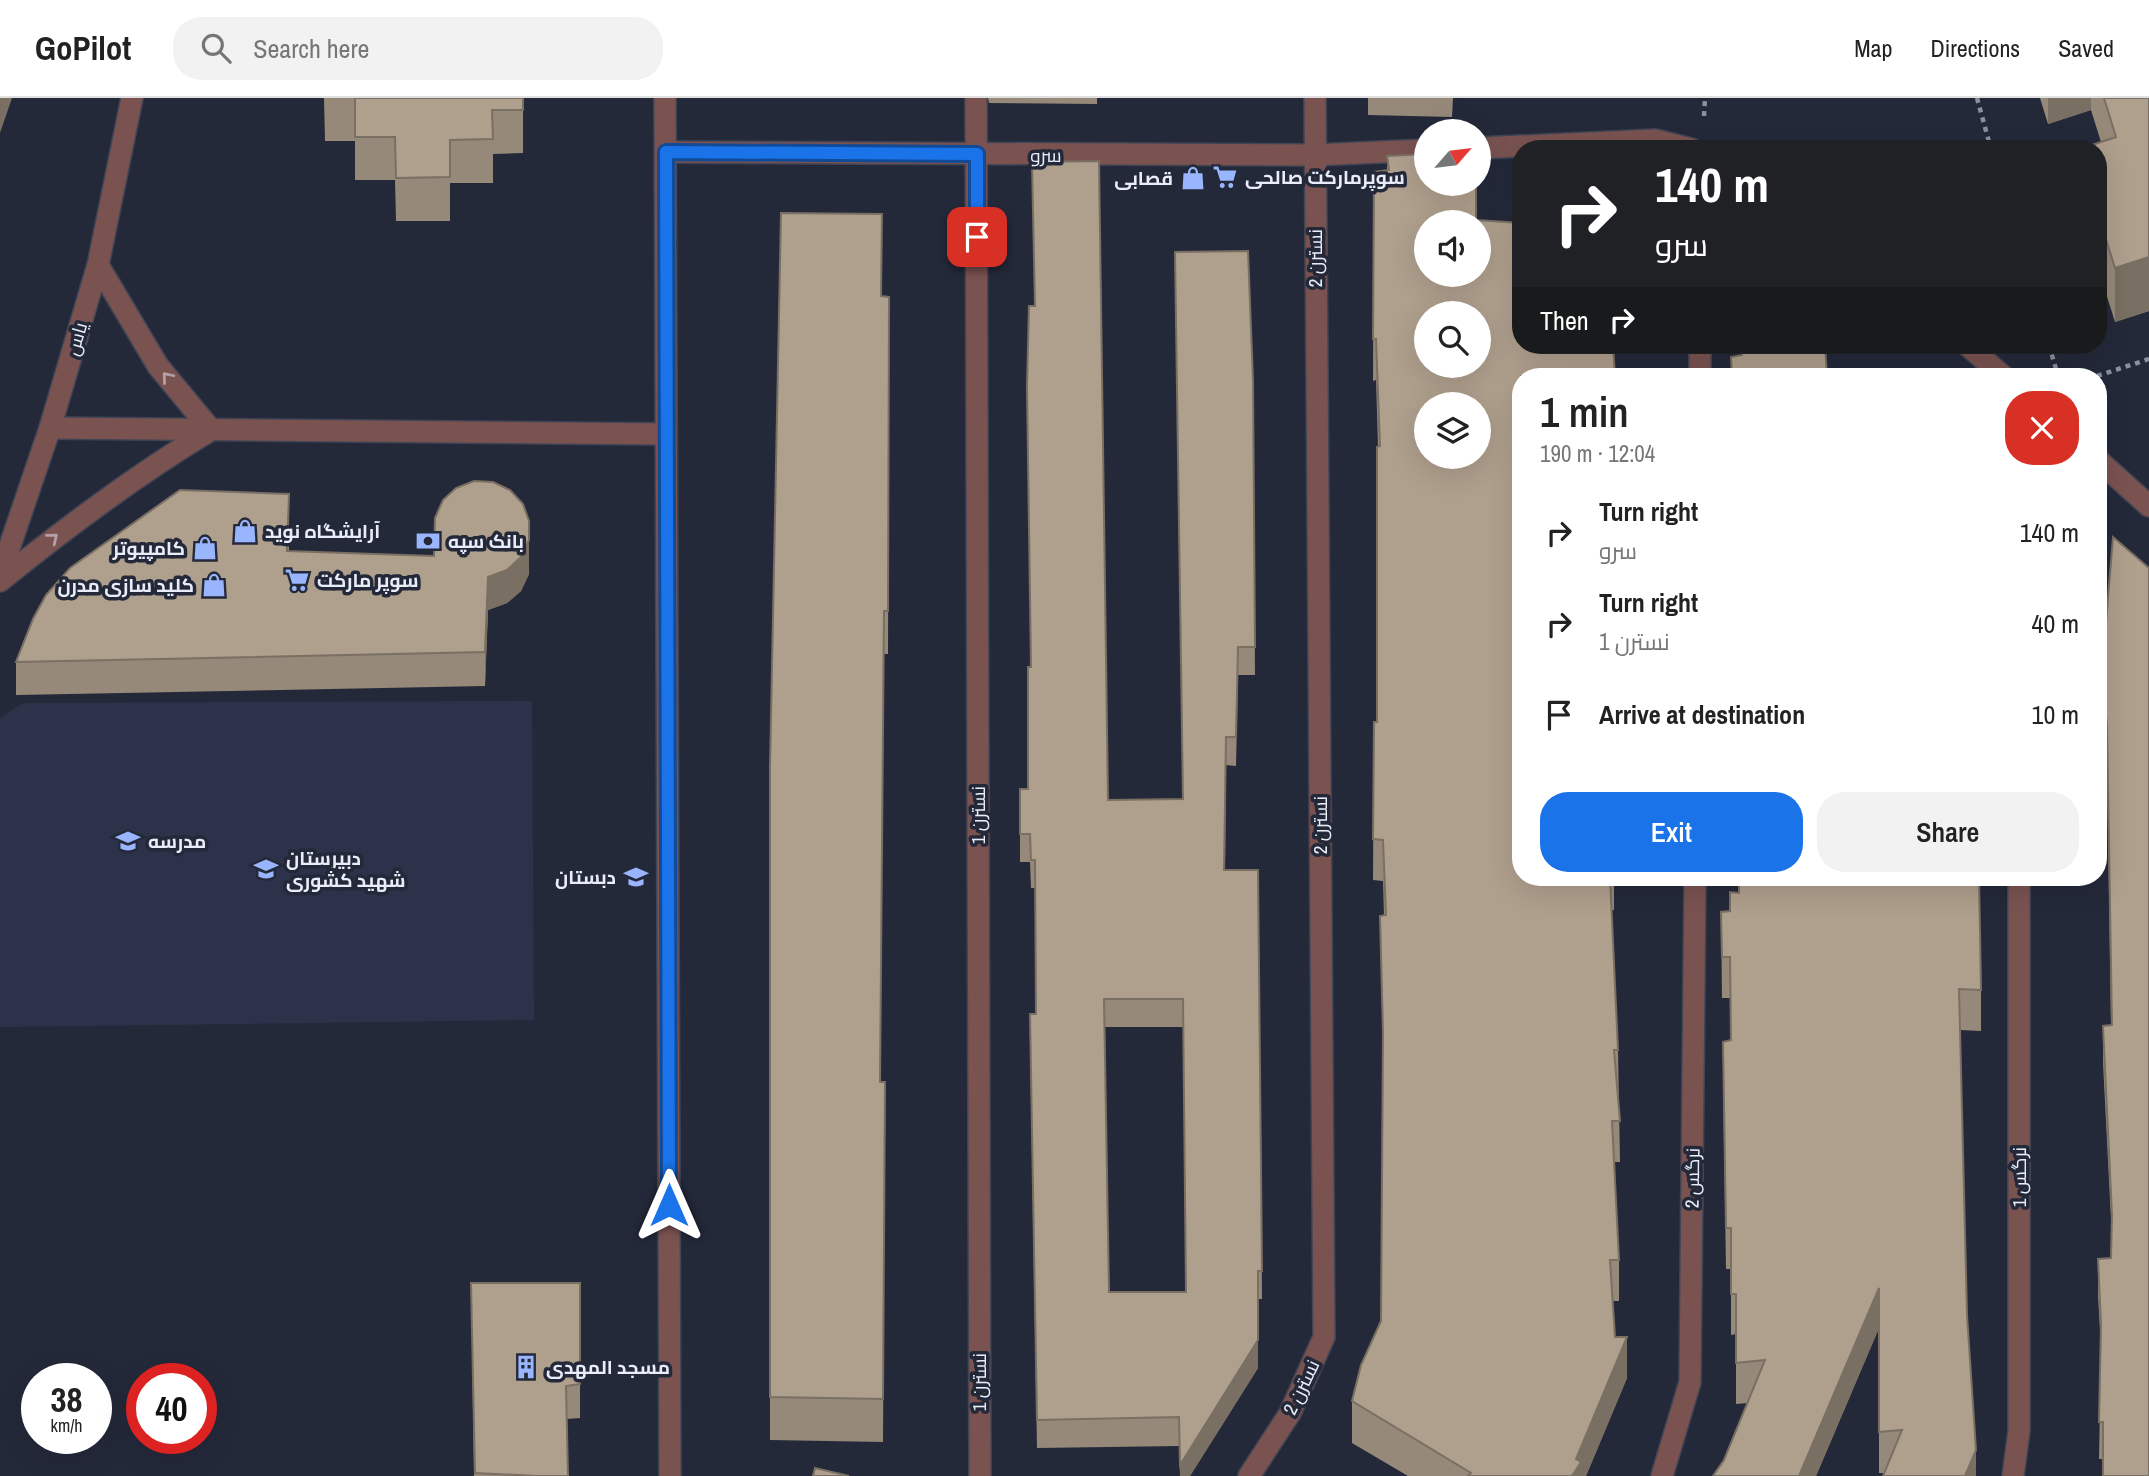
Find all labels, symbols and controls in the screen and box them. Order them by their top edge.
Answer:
search box [173,17,663,80]
text: GoPilot [35,26,131,70]
icon: search [197,29,235,67]
text: Search here [253,31,369,66]
text: Map [1854,32,1892,64]
text: Directions [1930,32,2020,64]
text: Saved [2058,32,2114,64]
north arrow [1414,119,1491,196]
map controls [1414,119,1491,469]
street label: سرو [1030,142,1062,168]
text: 140 m [1655,151,1769,217]
supermarket icon: سوپرمارکت صالحی [1211,163,1239,191]
shop icon: قصابی [1179,164,1207,192]
place label: سوپرمارکت صالحی [1245,164,1405,191]
place label: قصابی [1114,165,1173,191]
icon: right [1540,168,1631,259]
pin [947,207,1007,267]
button: sound [1414,210,1491,287]
icon: arrive [958,218,996,256]
text: سرو [1655,223,1708,266]
street label: نسترن 2 [1302,229,1328,287]
button: search [1414,301,1491,378]
icon: right [1603,301,1641,339]
text: Then [1540,303,1589,338]
street label: یاس [59,319,93,359]
one-way arrow [163,373,176,385]
text: 1 min [1540,384,1629,440]
button: close [2005,391,2079,465]
button: layers [1414,392,1491,469]
text: 190 m · 12:04 [1540,438,1655,469]
text: Turn right [1599,494,1698,529]
icon: right [1540,514,1578,552]
text: 140 m [2020,515,2079,550]
shop icon: آرایشگاه نوید [231,517,259,545]
place label: آرایشگاه نوید [265,518,380,544]
bank icon: بانک سپه [414,527,442,555]
place label: بانک سپه [448,528,524,554]
one-way arrow [44,534,57,546]
shop icon: کامپیوتر [191,534,219,562]
place label: کامپیوتر [112,535,185,561]
text: سرو [1599,535,1637,566]
supermarket icon: سوپر مارکت [283,566,311,594]
place label: سوپر مارکت [317,567,419,594]
shop icon: کلید سازی مدرن [200,571,228,599]
place label: کلید سازی مدرن [57,572,194,598]
text: Turn right [1599,585,1698,620]
icon: right [1540,605,1578,643]
text: 40 m [2032,606,2079,641]
text: نسترن 1 [1599,626,1670,657]
icon: arrive [1540,696,1578,734]
text: Arrive at destination [1599,697,1805,732]
text: 10 m [2032,697,2079,732]
street label: نسترن 1 [965,786,991,844]
button: Exit [1540,792,1803,872]
button: Share [1817,792,2079,872]
street label: نسترن 2 [1307,796,1333,854]
school or university icon: مدرسه [114,827,142,855]
place label: مدرسه [148,828,206,854]
place label: دبیرستان شهید کشوری [286,845,406,893]
school or university icon: دبیرستان شهید کشوری [252,855,280,883]
school or university icon: دبستان [622,863,650,891]
place label: دبستان [555,864,616,890]
street label: نرگس 1 [2006,1147,2032,1207]
street label: نرگس 2 [1678,1148,1706,1208]
position arrow [632,1168,706,1242]
building icon: مسجد المهدی [512,1353,540,1381]
street label: نسترن 1 [966,1353,992,1411]
place label: مسجد المهدی [546,1354,670,1380]
street label: نسترن 2 [1277,1355,1325,1419]
speed limit sign: 40 [126,1363,217,1454]
text: 38 [51,1376,82,1423]
text: km/h [51,1413,83,1438]

